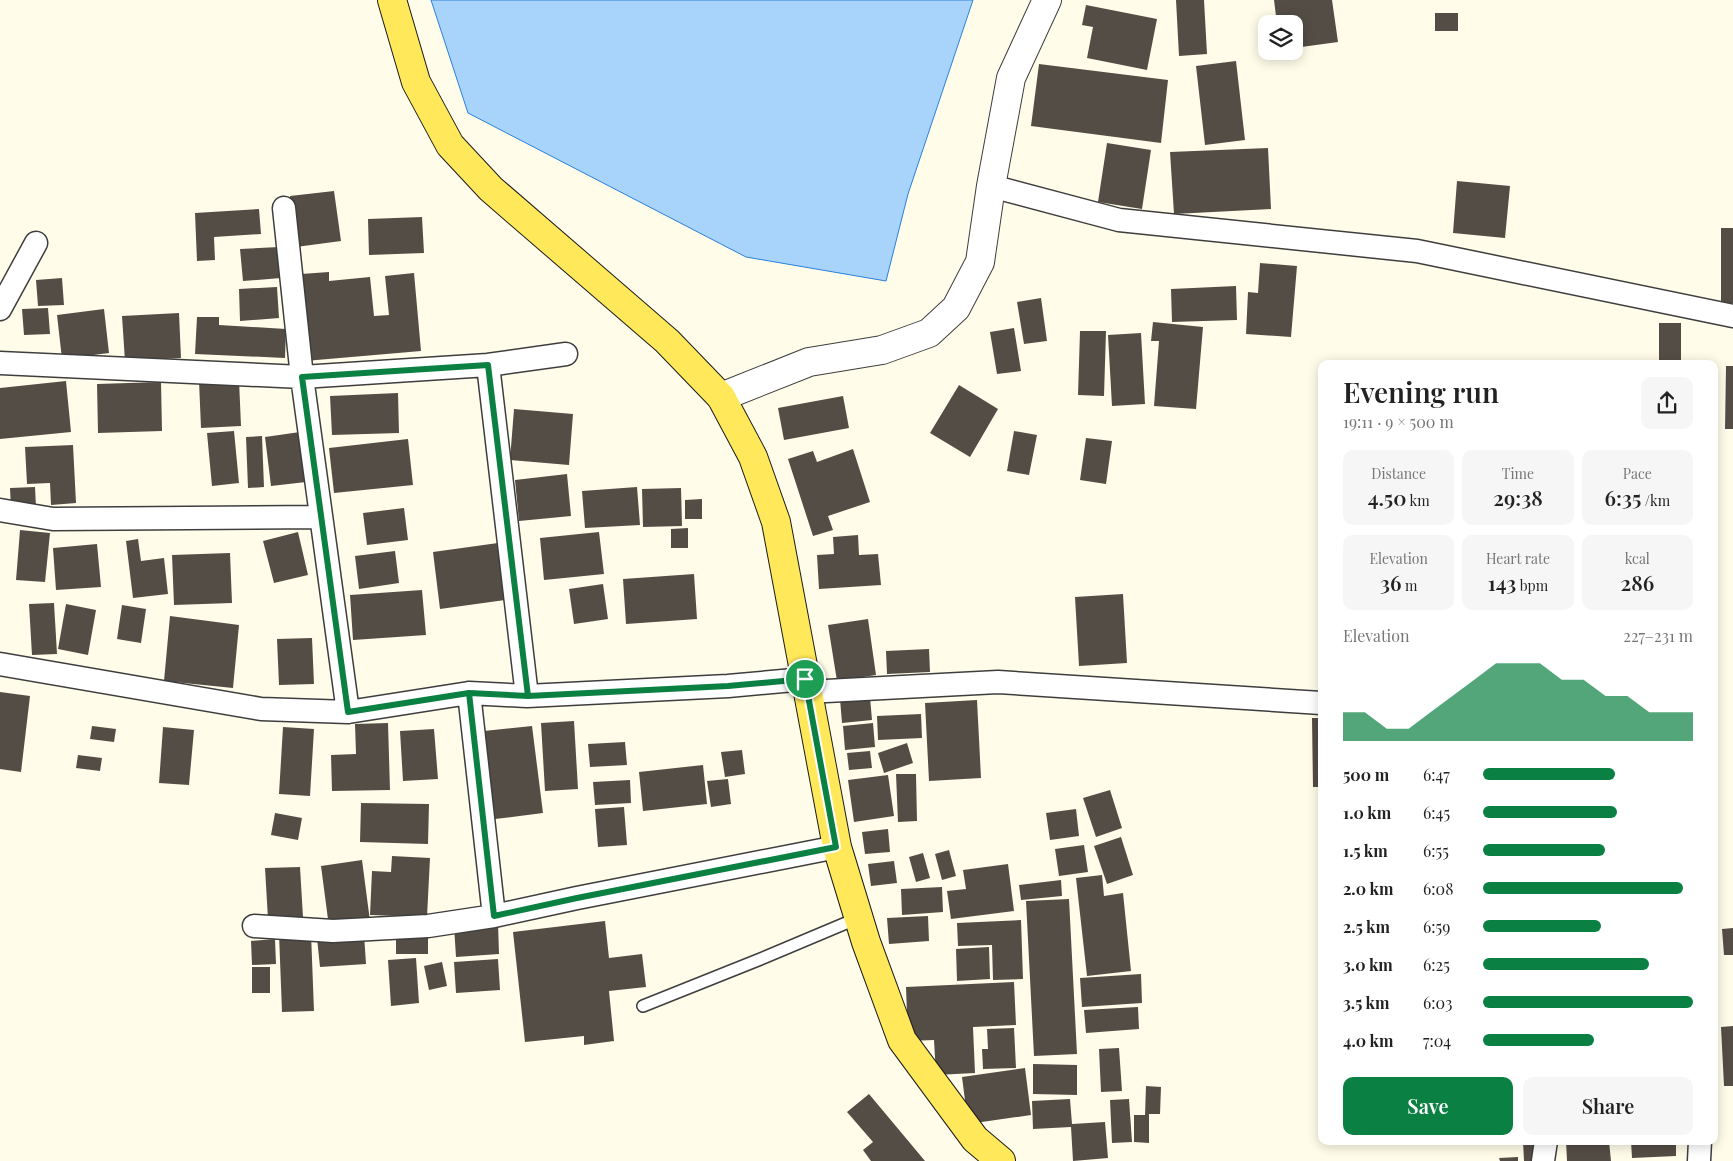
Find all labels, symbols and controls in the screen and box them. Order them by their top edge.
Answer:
map controls [1258,15,1303,60]
button: layers [1258,15,1303,60]
text: Evening run [1343,373,1499,410]
button: share [1641,377,1693,429]
text: 19:11 · 9 × 500 m [1343,411,1454,432]
text: Distance [1371,464,1426,483]
text: Time [1502,464,1534,483]
text: Pace [1623,464,1652,483]
text: 4.50 [1368,483,1406,511]
text: 29:38 [1493,483,1543,511]
text: 6:35 [1605,483,1641,511]
text: km [1406,491,1430,510]
text: /km [1641,491,1670,510]
text: Elevation [1370,549,1428,568]
text: Heart rate [1486,549,1550,568]
text: kcal [1625,549,1650,568]
text: 36 [1380,568,1401,596]
text: 143 [1488,568,1516,596]
text: 286 [1620,568,1654,596]
text: m [1401,576,1417,595]
text: bpm [1516,576,1548,595]
text: Elevation [1343,625,1410,646]
text: 227–231 m [1623,625,1693,646]
pin [784,658,826,700]
icon: arrive [791,665,819,693]
text: 500 m [1343,764,1389,785]
text: 6:47 [1423,764,1450,785]
text: 1.0 km [1343,802,1391,823]
text: 6:45 [1423,802,1450,823]
text: 1.5 km [1343,840,1388,861]
text: 6:55 [1423,840,1449,861]
text: 2.0 km [1343,878,1393,899]
text: 6:08 [1423,878,1453,899]
text: 2.5 km [1343,916,1390,937]
text: 6:59 [1423,916,1450,937]
text: 3.0 km [1343,954,1393,975]
text: 6:25 [1423,954,1450,975]
text: 3.5 km [1343,992,1389,1013]
text: 6:03 [1423,992,1452,1013]
text: 4.0 km [1343,1030,1393,1051]
text: 7:04 [1423,1030,1451,1051]
button: Save [1343,1077,1513,1135]
button: Share [1523,1077,1693,1135]

